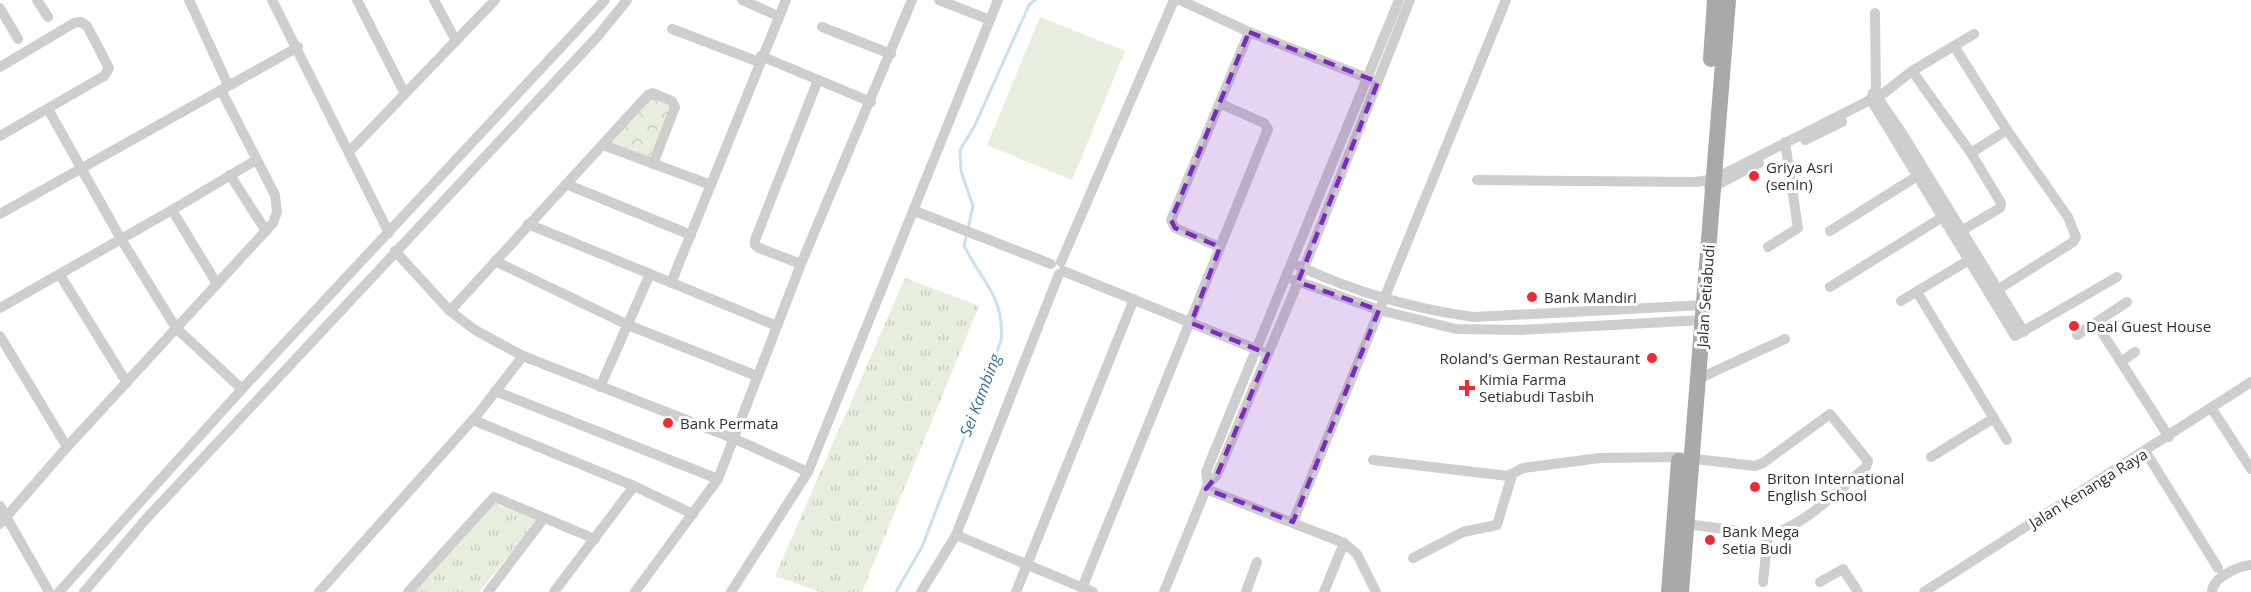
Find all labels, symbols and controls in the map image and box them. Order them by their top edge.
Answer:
place label: Griya Asri (senin) [1766,157,1833,194]
marker: Griya Asri (senin) [1747,169,1761,183]
street label: Jalan Setiabudi [1691,244,1719,350]
place label: Bank Mandiri [1544,287,1637,307]
marker: Bank Mandiri [1525,290,1539,304]
place label: Deal Guest House [2086,316,2211,336]
marker: Deal Guest House [2067,319,2081,333]
place label: Roland's German Restaurant [1439,348,1640,368]
water label: Sei Kambing [954,350,1006,440]
marker: Roland's German Restaurant [1645,351,1659,365]
place label: Kimia Farma Setiabudi Tasbih [1479,369,1594,406]
marker: Kimia Farma Setiabudi Tasbih [1460,381,1474,395]
place label: Bank Permata [680,413,778,433]
marker: Bank Permata [661,416,675,430]
street label: Jalan Kenanga Raya [2023,444,2151,534]
place label: Briton International English School [1767,468,1904,505]
marker: Briton International English School [1748,480,1762,494]
place label: Bank Mega Setia Budi [1722,521,1799,558]
marker: Bank Mega Setia Budi [1703,533,1717,547]

